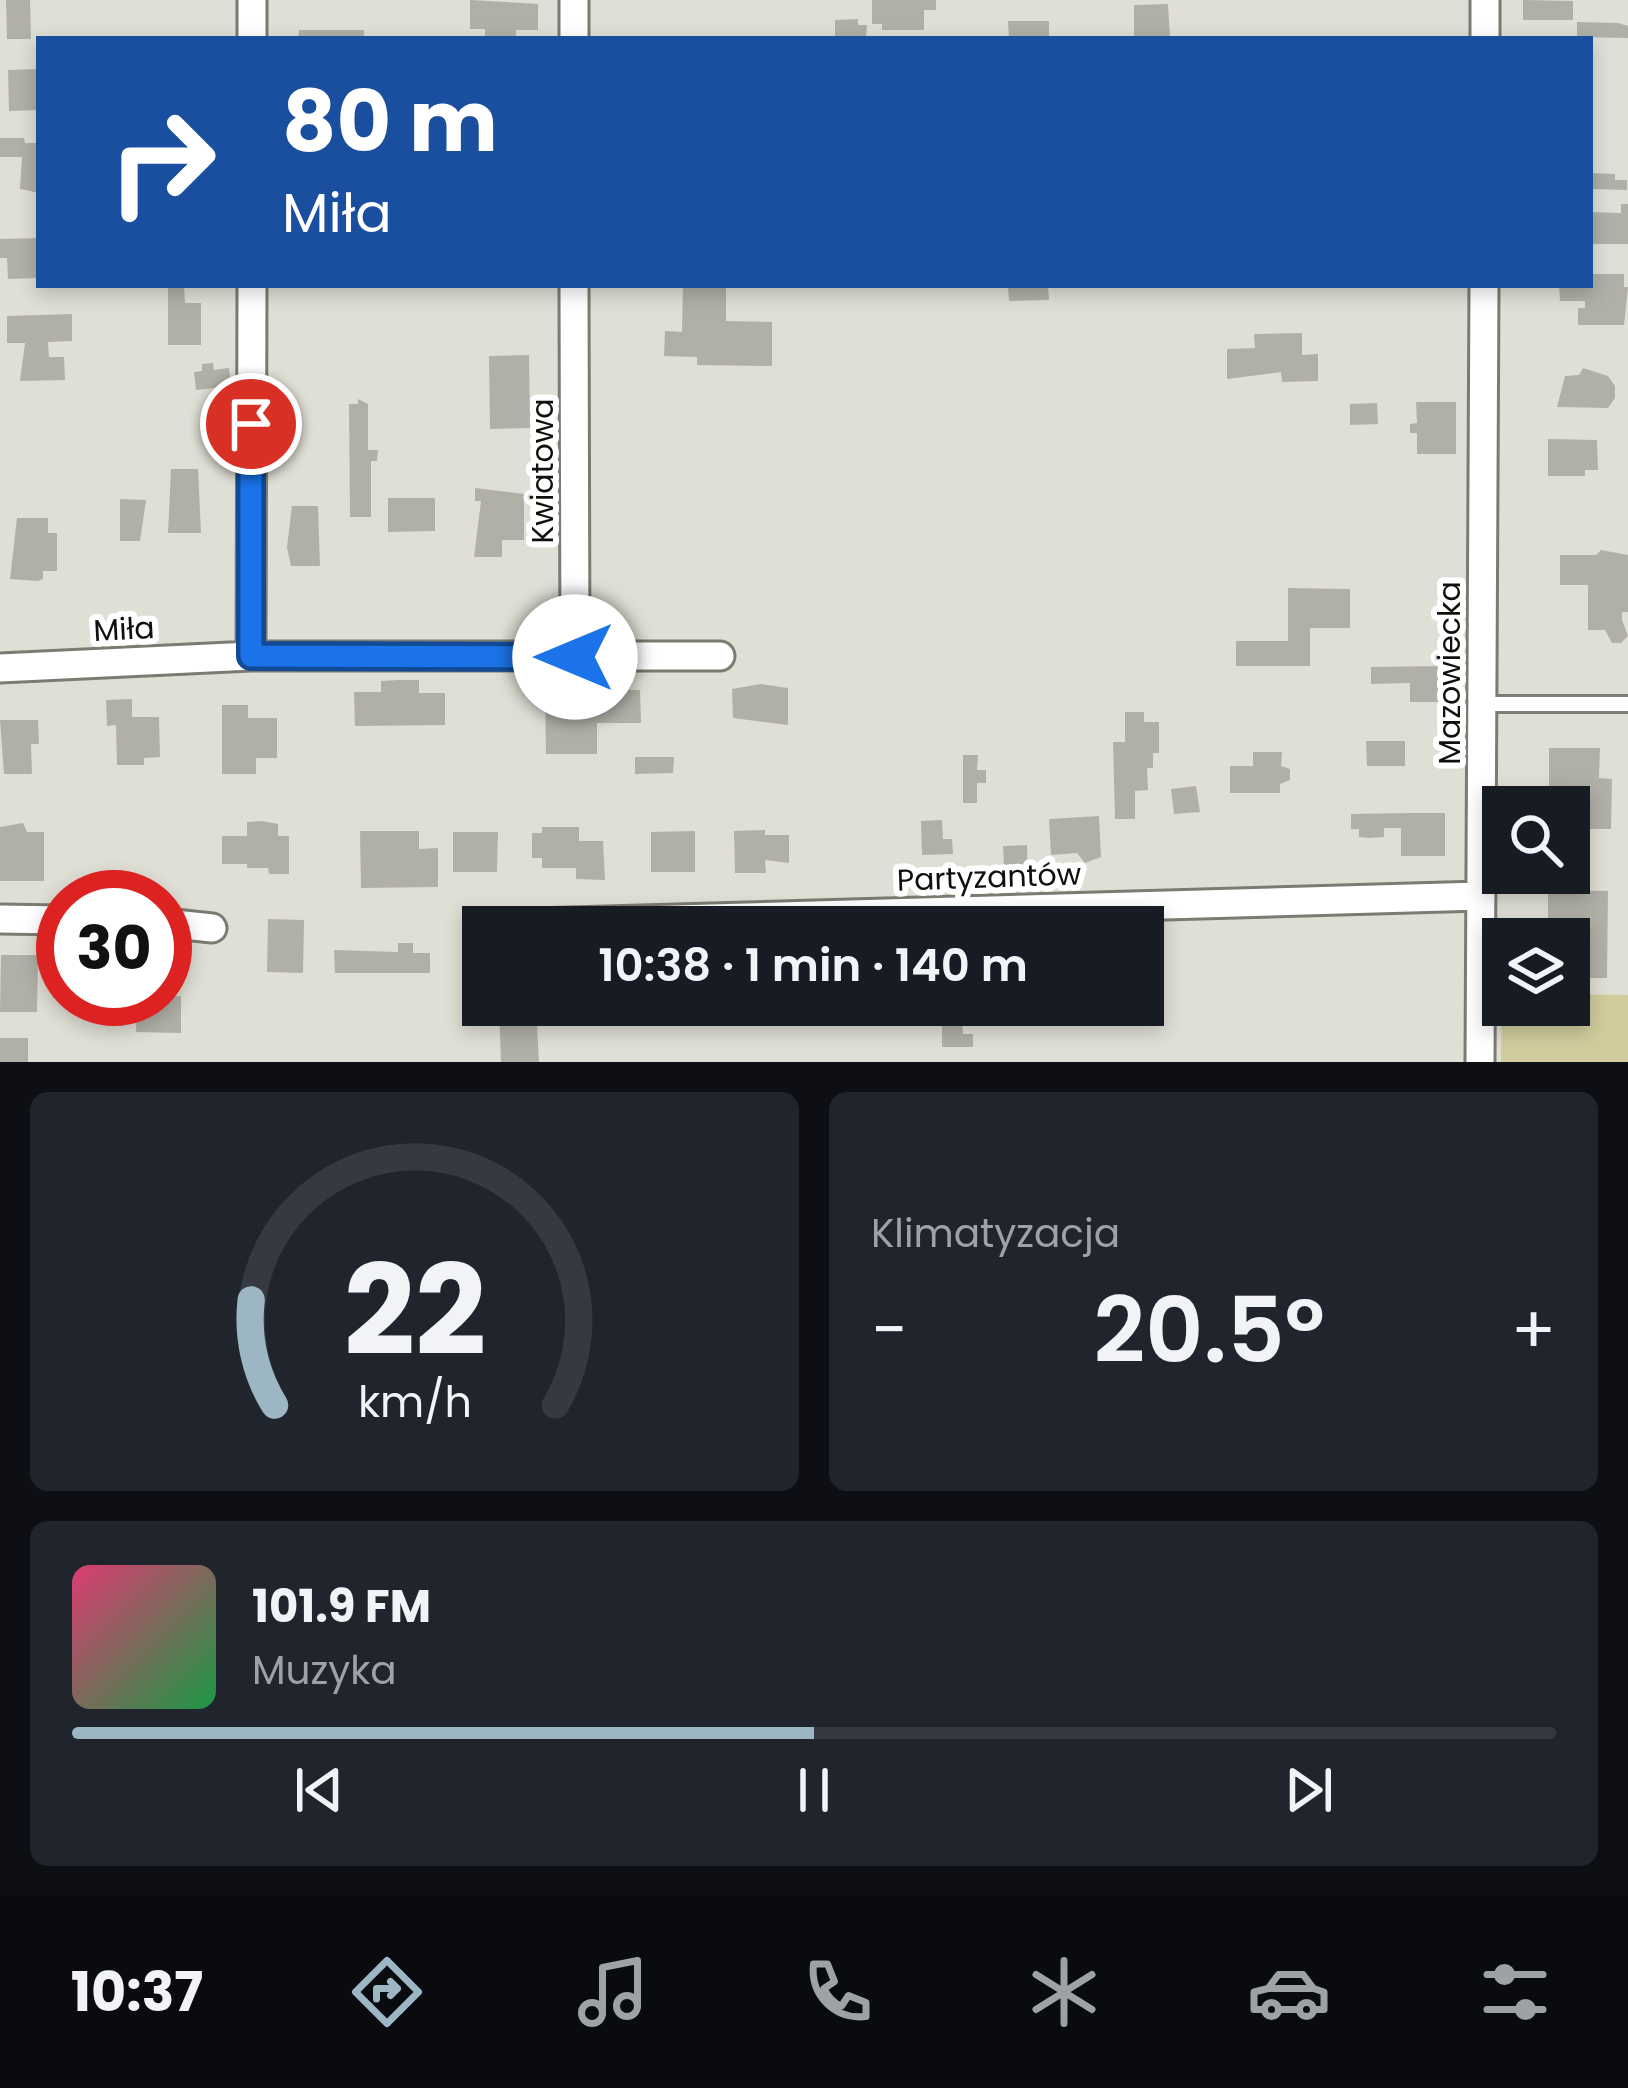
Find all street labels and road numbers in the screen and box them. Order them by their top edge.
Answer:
street label: Kwiatowa [521,398,564,544]
street label: Mazowiecka [1428,581,1471,765]
street label: Miła [92,606,156,652]
street label: Partyzantów [896,852,1082,902]

